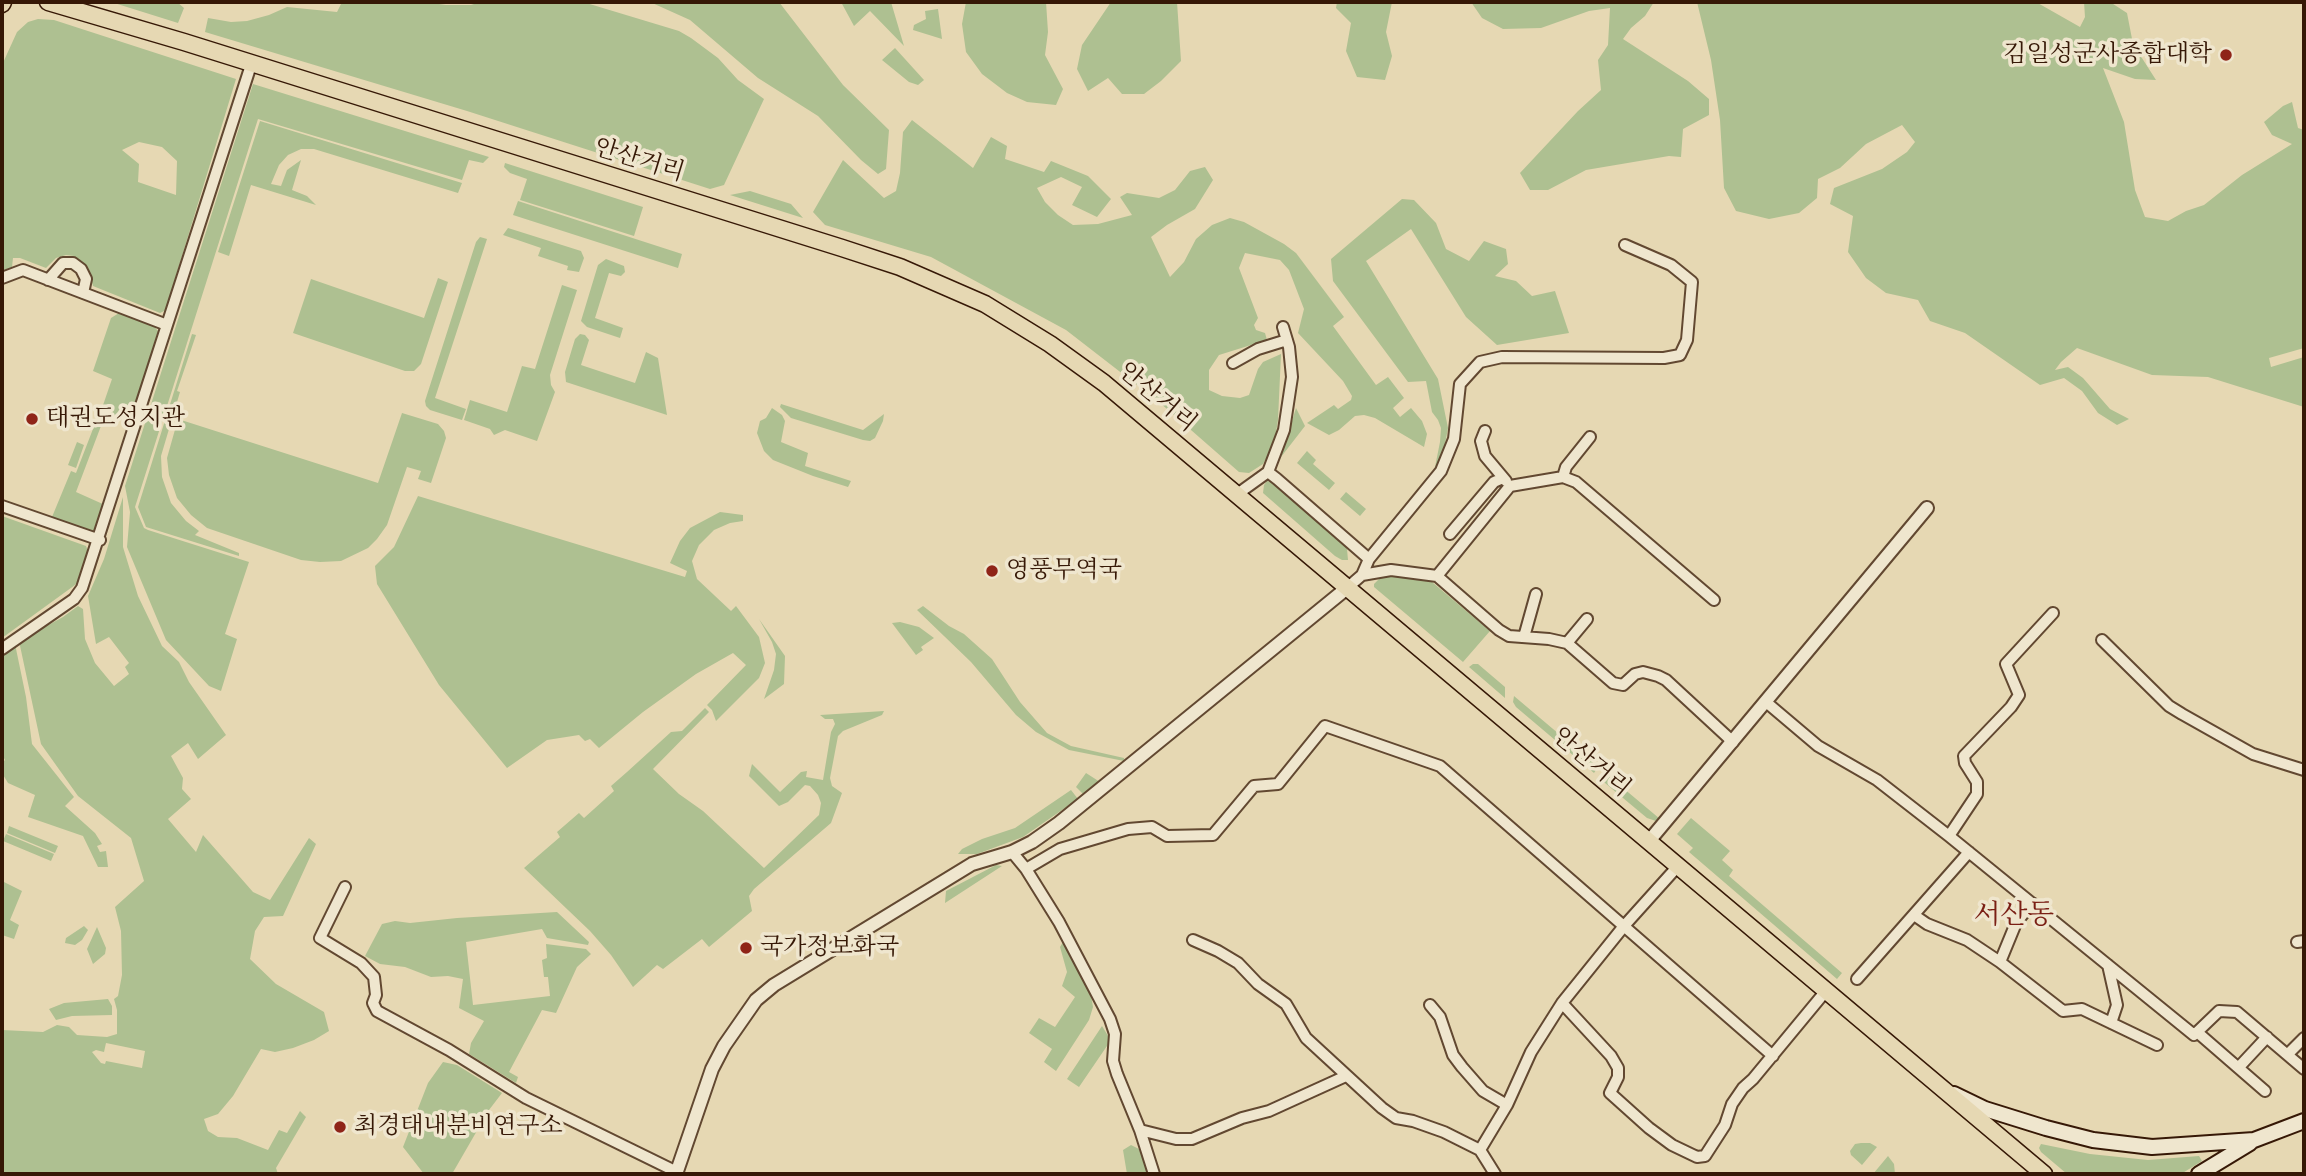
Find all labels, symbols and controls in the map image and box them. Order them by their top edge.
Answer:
place label: 김일성군사종합대학 [2003,41,2212,69]
marker: 김일성군사종합대학 [2218,47,2234,63]
street label: 안산거리 [590,134,688,188]
street label: 안산거리 [1112,357,1202,439]
place label: 태권도성지관 [46,405,185,433]
marker: 태권도성지관 [24,411,40,427]
place label: 영풍무역국 [1006,557,1122,585]
marker: 영풍무역국 [984,563,1000,579]
street label: 안산거리 [1546,722,1636,804]
district label: 서산동 [1973,899,2055,933]
place label: 국가정보화국 [760,934,899,962]
marker: 국가정보화국 [738,940,754,956]
place label: 최경태내분비연구소 [354,1113,563,1141]
marker: 최경태내분비연구소 [332,1119,348,1135]

